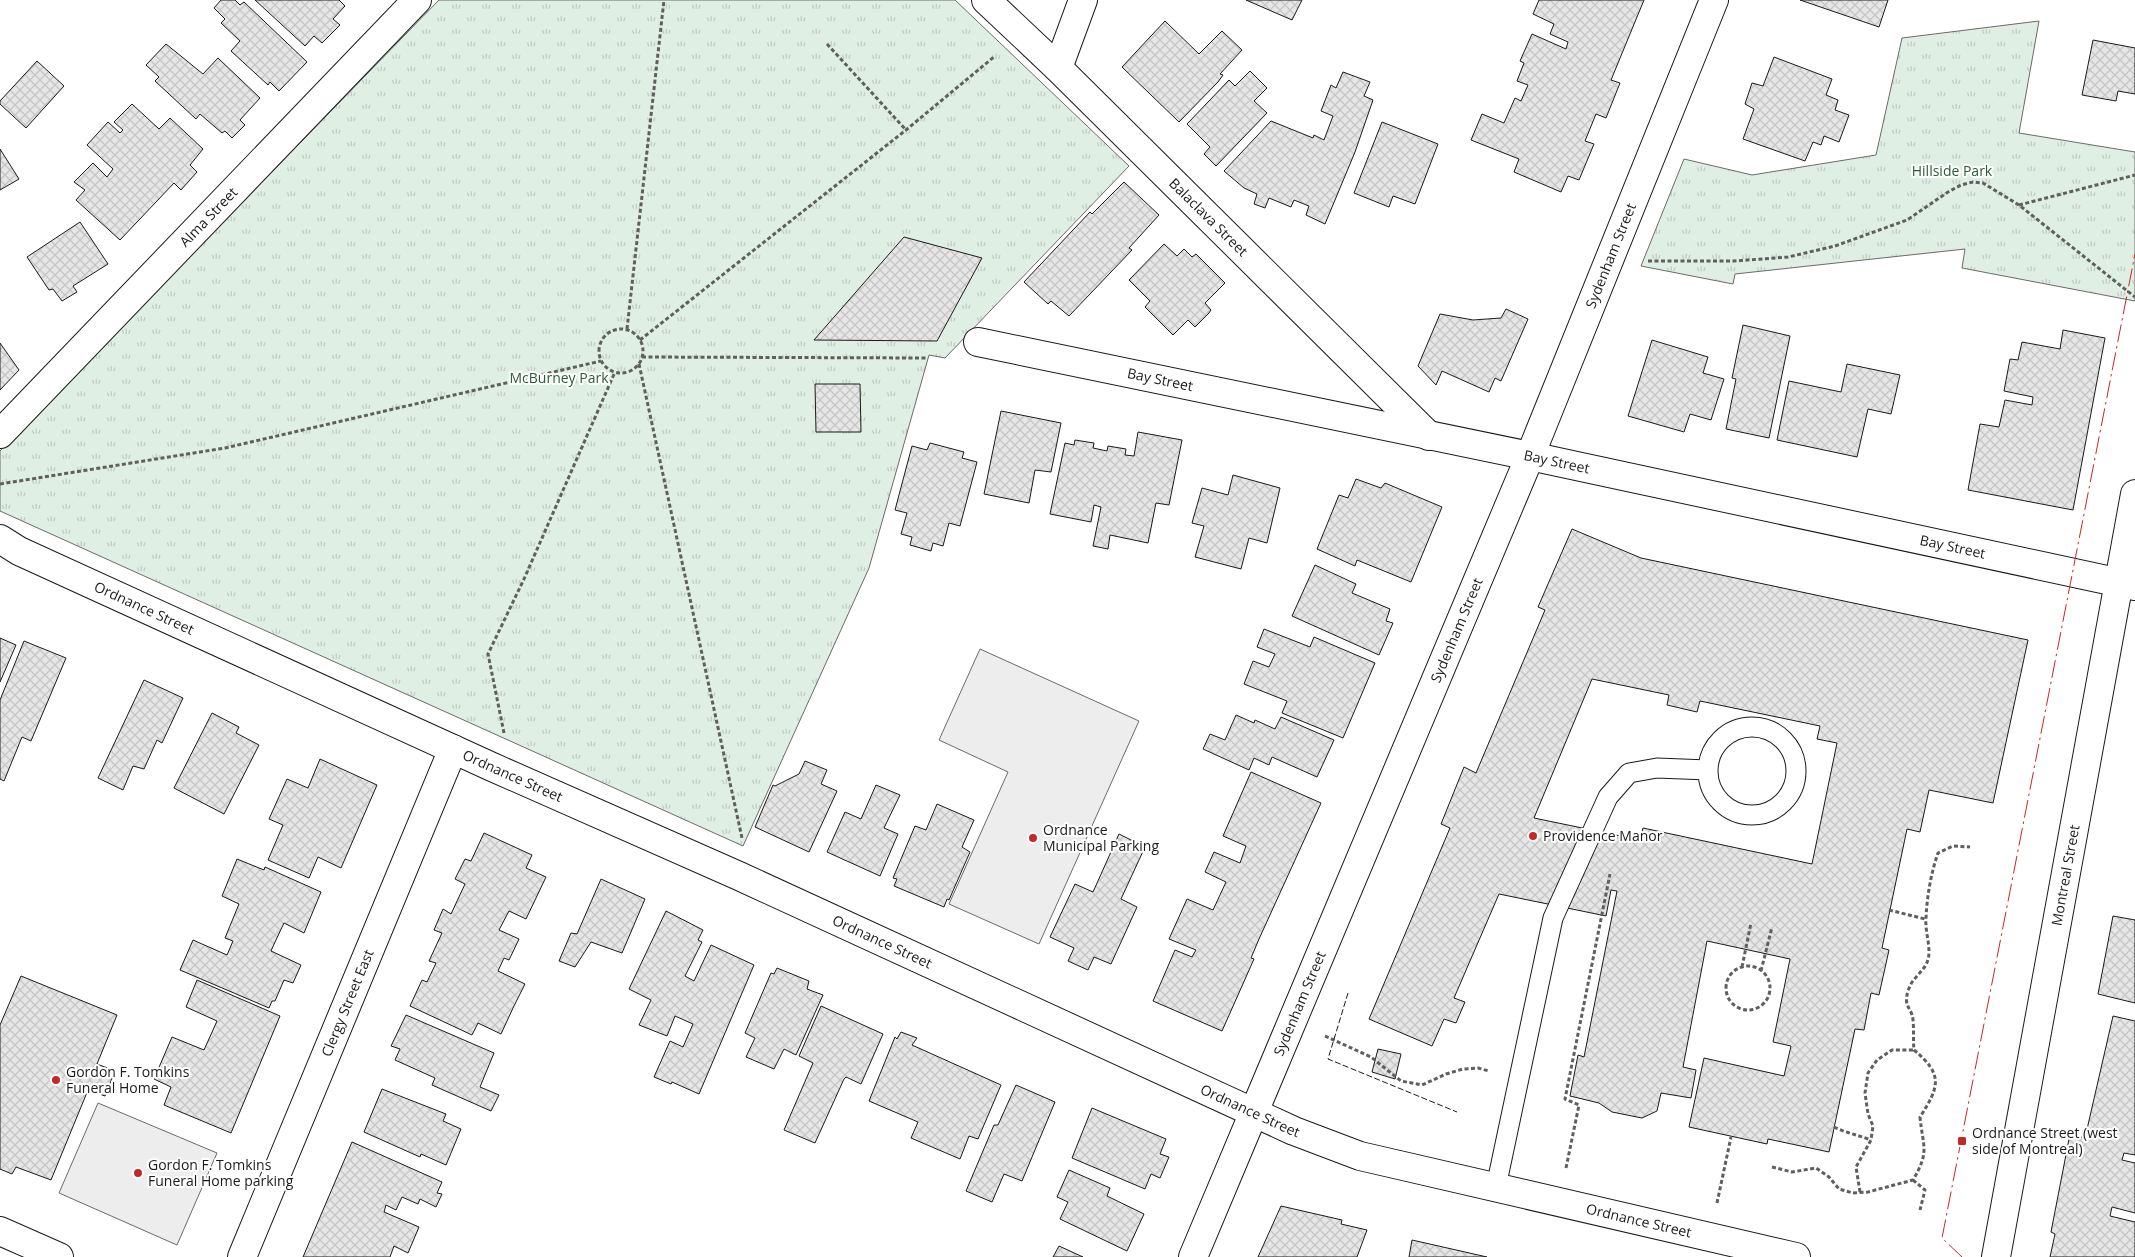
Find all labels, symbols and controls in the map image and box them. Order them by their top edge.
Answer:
park label: Hillside Park [1912,161,1993,180]
street label: Balaclava Street [1165,174,1252,260]
street label: Alma Street [175,183,241,251]
street label: Sydenham Street [1581,200,1640,311]
street label: Bay Street [1126,363,1195,395]
park label: McBurney Park [509,368,609,387]
street label: Bay Street [1522,445,1591,478]
street label: Bay Street [1918,530,1987,563]
street label: Sydenham Street [1426,575,1487,685]
street label: Ordnance Street [91,577,197,639]
street label: Ordnance Street [460,745,566,806]
place label: Ordnance Municipal Parking [1043,820,1159,855]
street label: Montreal Street [2047,823,2084,927]
place label: Providence Manor [1543,826,1663,845]
marker: Providence Manor [1527,830,1539,842]
marker: Ordnance Municipal Parking [1027,832,1039,844]
street label: Ordnance Street [830,910,935,972]
street label: Clergy Street East [316,946,378,1059]
street label: Sydenham Street [1269,948,1330,1059]
place label: Gordon F. Tomkins Funeral Home [66,1062,190,1097]
marker: Gordon F. Tomkins Funeral Home [50,1074,62,1086]
street label: Ordnance Street [1198,1079,1303,1141]
place label: Ordnance Street (west side of Montreal) [1972,1123,2118,1158]
marker: Ordnance Street (west side of Montreal) [1956,1135,1968,1147]
place label: Gordon F. Tomkins Funeral Home parking [148,1155,294,1190]
marker: Gordon F. Tomkins Funeral Home parking [132,1167,144,1179]
street label: Ordnance Street [1584,1199,1693,1241]

